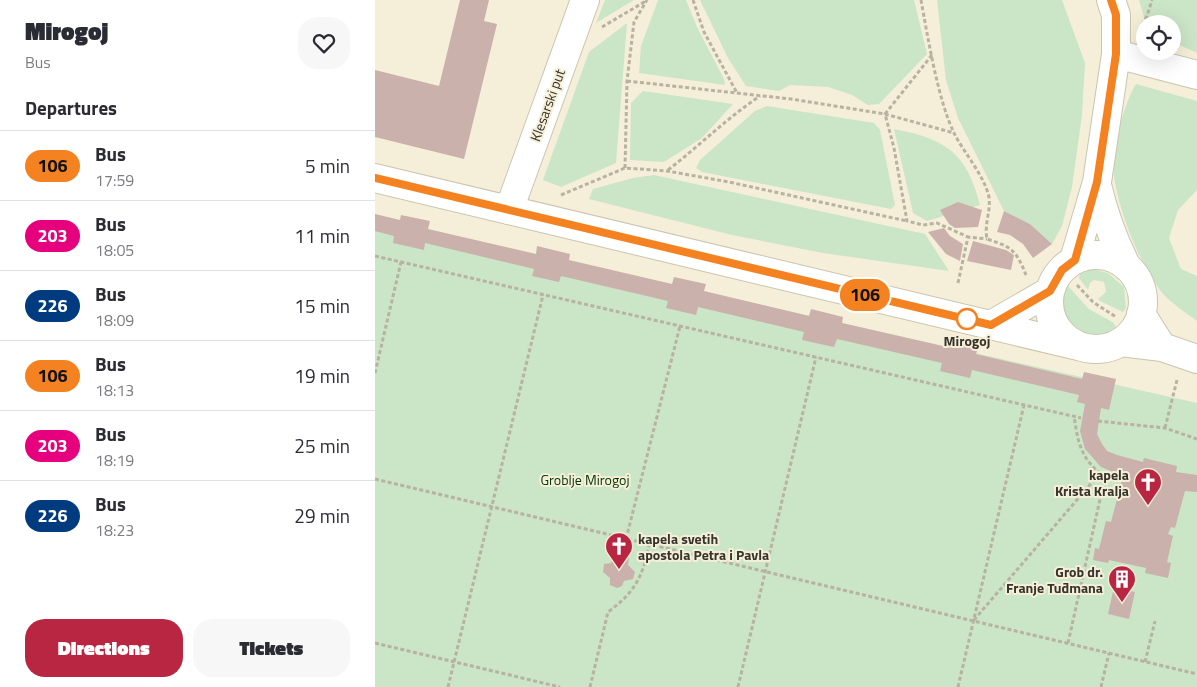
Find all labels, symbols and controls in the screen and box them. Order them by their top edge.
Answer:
text: Mirogoj [25,13,108,49]
map controls [1136,15,1181,60]
button: locate [1136,15,1181,60]
button: heart [298,17,350,69]
text: Bus [25,50,51,74]
street label: Klesarski put [524,66,570,144]
text: Departures [25,93,117,122]
text: Bus [95,139,126,168]
text: 5 min [305,151,350,180]
text: 106 [37,152,68,179]
text: 17:59 [95,168,134,192]
text: Bus [95,209,126,238]
text: 11 min [294,221,350,250]
text: 203 [37,222,68,249]
text: 18:05 [95,238,134,262]
text: Bus [95,279,126,308]
line badge: 106 [836,279,894,311]
text: 106 [850,281,880,308]
text: 15 min [294,291,350,320]
text: 226 [37,292,68,319]
text: 18:09 [95,308,134,332]
marker: Mirogoj [956,308,978,330]
place label: Mirogoj [944,330,990,351]
text: Bus [95,349,126,378]
text: 19 min [294,361,350,390]
text: 106 [37,362,68,389]
text: 18:13 [95,378,134,402]
text: Bus [95,419,126,448]
text: 25 min [294,431,350,460]
text: 203 [37,432,68,459]
text: 18:19 [95,448,134,472]
place label: kapela Krista Kralja [1055,464,1129,501]
church icon: kapela Krista Kralja [1133,467,1163,506]
park label: Groblje Mirogoj [540,469,630,490]
text: Bus [95,489,126,518]
text: 29 min [294,501,350,530]
text: 226 [37,502,68,529]
text: 18:23 [95,518,134,542]
place label: kapela svetih apostola Petra i Pavla [638,528,769,565]
church icon: kapela svetih apostola Petra i Pavla [604,531,634,570]
place label: Grob dr. Franje Tuđmana [1006,561,1103,598]
building icon: Grob dr. Franje Tuđmana [1107,564,1137,603]
button: Directions [25,619,183,677]
button: Tickets [193,619,350,677]

